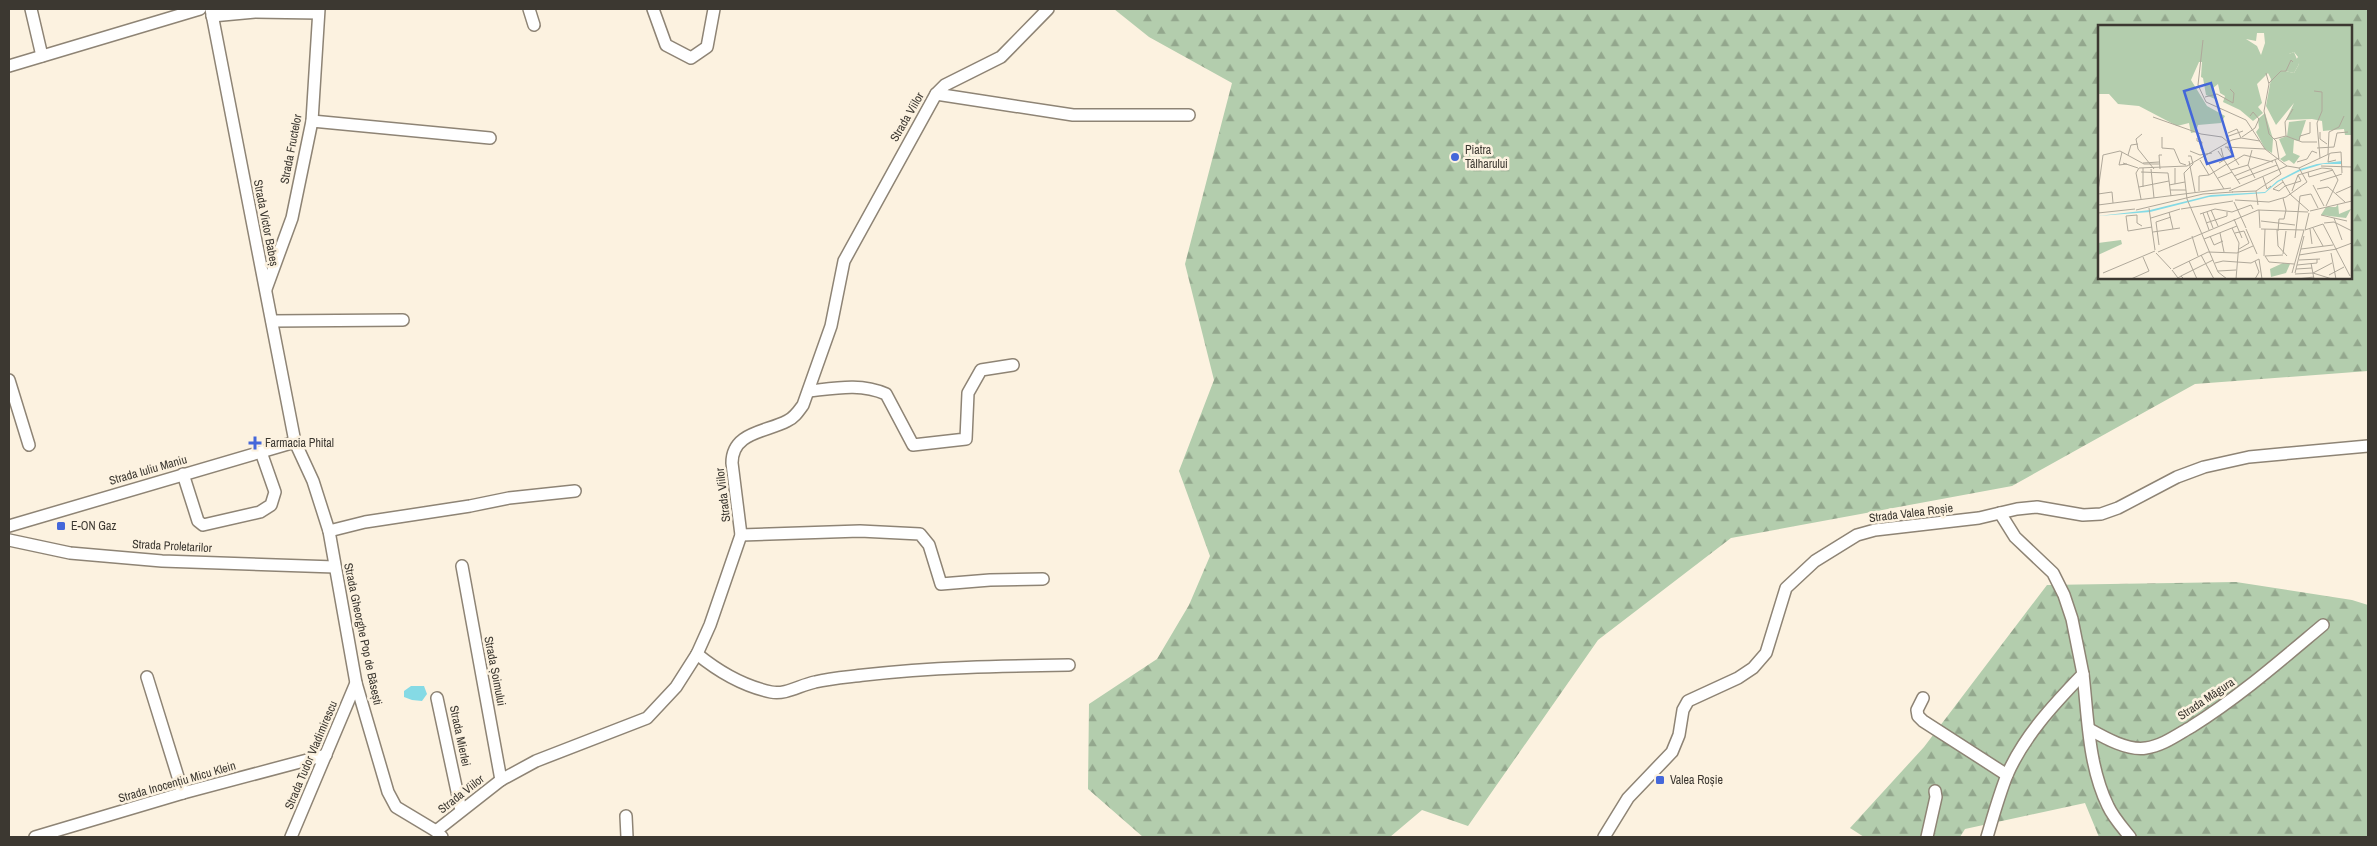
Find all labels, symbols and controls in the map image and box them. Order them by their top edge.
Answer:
inset map [2098,25,2352,279]
street label: Strada Viilor [886,89,928,145]
street label: Strada Fructelor [276,112,306,185]
place label: Piatra Tâlharului [1465,142,1508,172]
marker: Piatra Tâlharului [1449,151,1461,163]
street label: Strada Victor Babeș [250,178,282,268]
place label: Farmacia Phital [265,435,334,451]
marker: Farmacia Phital [249,437,261,449]
street label: Strada Iuliu Maniu [107,451,189,489]
street label: Strada Viilor [712,466,734,523]
street label: Strada Valea Roșie [1868,500,1954,526]
place label: E-ON Gaz [71,518,116,534]
marker: E-ON Gaz [55,520,67,532]
street label: Strada Proletarilor [132,536,213,556]
street label: Strada Gheorghe Pop de Băsești [340,561,386,707]
street label: Strada Șoimului [480,635,510,707]
street label: Strada Măgura [2175,674,2238,724]
street label: Strada Tudor Vladimirescu [281,698,341,812]
street label: Strada Mierlei [446,704,474,768]
street label: Strada Inocențiu Micu Klein [116,758,238,806]
street label: Strada Viilor [435,770,488,817]
place label: Valea Roșie [1670,772,1723,788]
marker: Valea Roșie [1654,774,1666,786]

